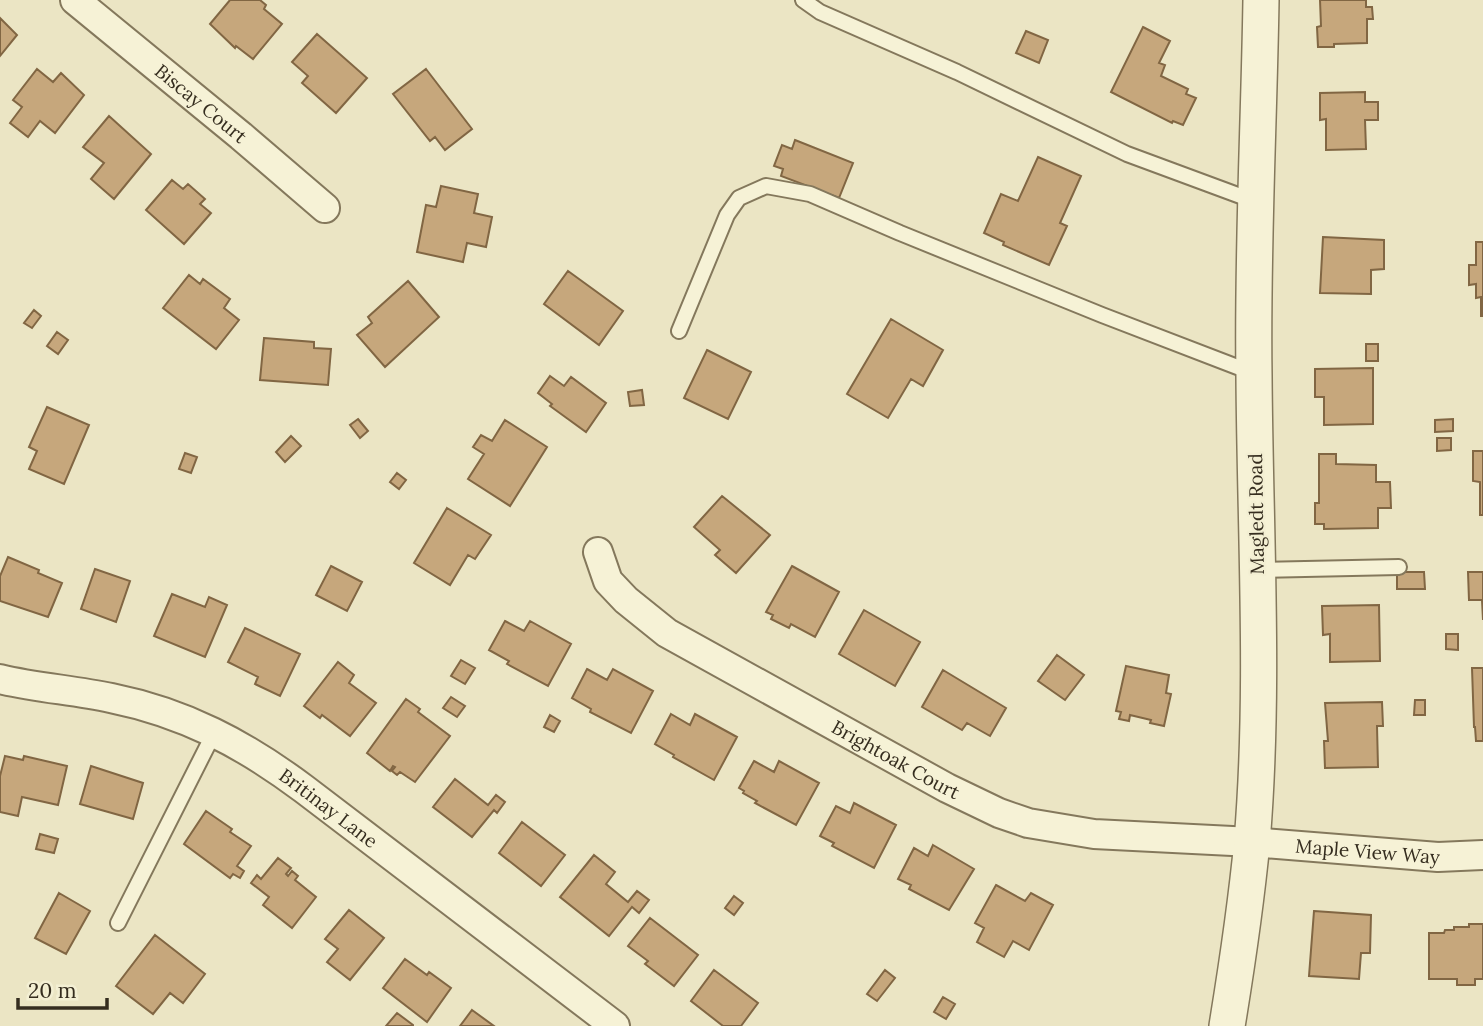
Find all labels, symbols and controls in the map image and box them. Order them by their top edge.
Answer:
street label: Biscay Court [150,59,253,148]
street label: Magledt Road [1243,453,1269,575]
street label: Brightoak Court [828,715,964,805]
street label: Britinay Lane [275,763,383,853]
street label: Maple View Way [1294,834,1441,869]
scale bar [18,967,107,1011]
text: 20 m [28,977,77,1004]

